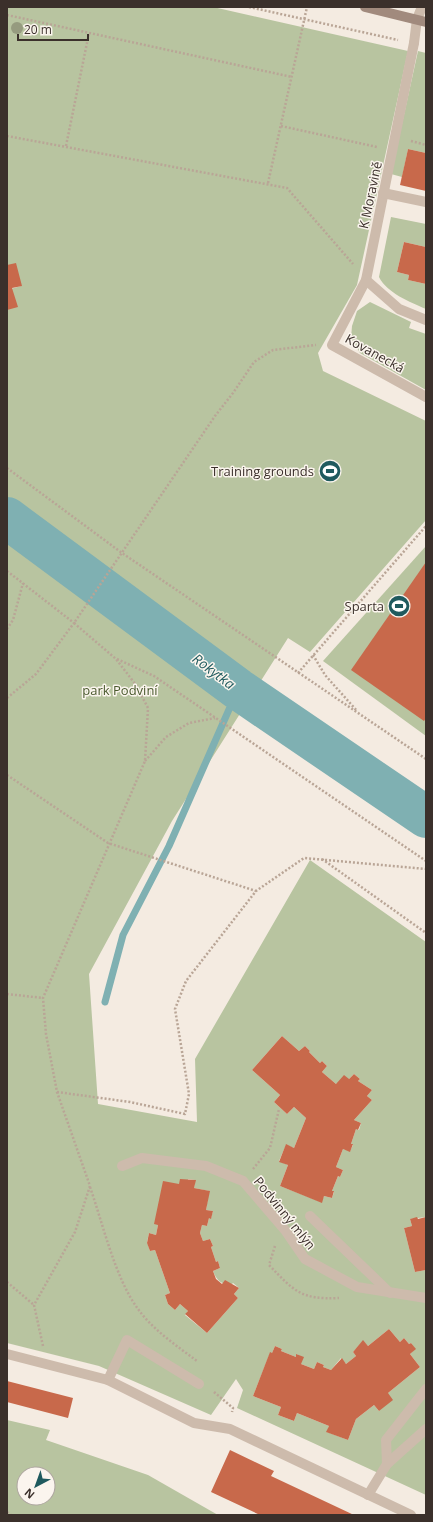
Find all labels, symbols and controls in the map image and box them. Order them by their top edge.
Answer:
scale bar [18,16,88,42]
text: 20 m [24,21,52,38]
street label: K Moravině [354,160,386,230]
street label: Kovanecká [342,329,408,377]
sports icon: Training grounds [317,458,343,484]
place label: Training grounds [211,462,314,480]
sports icon: Sparta [386,593,412,619]
place label: Sparta [345,597,384,615]
water label: Rokytka [189,649,239,693]
park label: park Podviní [82,681,158,699]
street label: Podvinný mlýn [250,1173,320,1253]
north arrow [16,1466,56,1506]
text: N [21,1485,37,1503]

